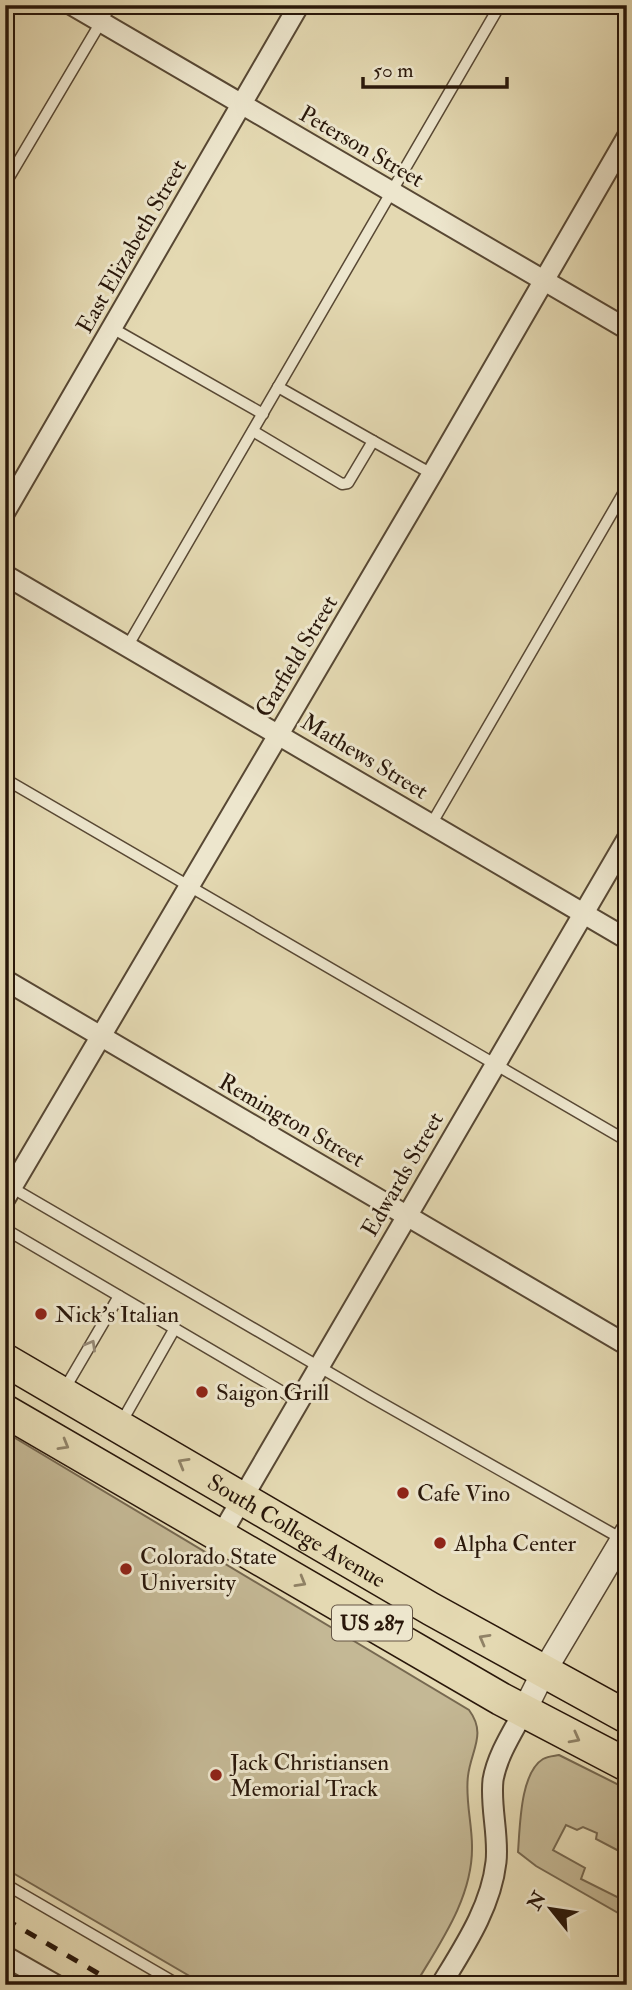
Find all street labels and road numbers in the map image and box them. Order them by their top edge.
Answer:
street label: Peterson Street [294,99,429,194]
street label: East Elizabeth Street [70,154,193,338]
street label: Garfield Street [249,590,344,722]
street label: Mathews Street [296,707,434,806]
street label: Remington Street [214,1067,370,1174]
street label: Edwards Street [355,1107,450,1242]
street label: South College Avenue [202,1468,391,1595]
road number: US 287 [332,1606,412,1640]

